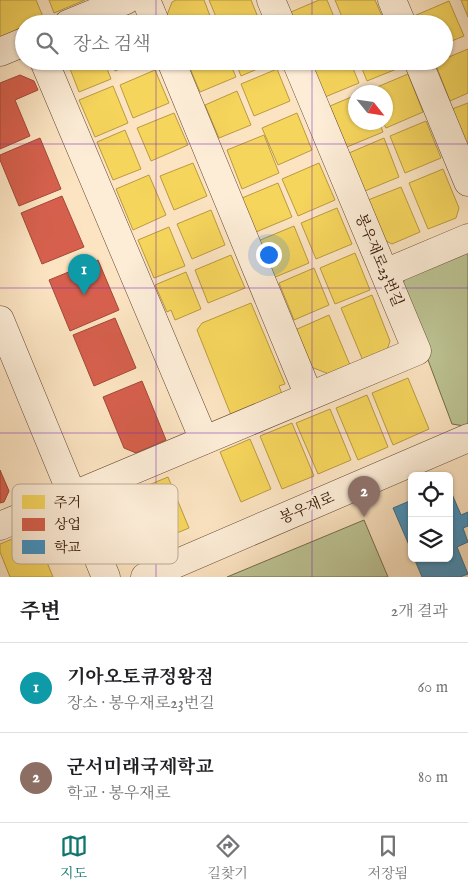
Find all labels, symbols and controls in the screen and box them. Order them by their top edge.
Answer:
search box [15,15,453,70]
icon: search [33,29,61,57]
text: 장소 검색 [73,33,151,57]
north arrow [348,85,393,130]
street label: 봉우재로23번길 [351,210,407,310]
your location [256,242,282,268]
pin: 1 [68,254,100,295]
map controls [408,472,453,562]
button: locate [408,472,453,517]
pin: 2 [348,476,380,517]
legend [12,484,178,564]
street label: 봉우재로 [277,488,338,528]
text: 주거 [54,494,81,512]
text: 상업 [54,516,81,534]
button: layers [408,517,453,562]
text: 학교 [54,539,82,557]
text: 주변 [20,599,61,626]
text: 2개 결과 [391,602,448,622]
text: 기아오토큐정왕점 [67,666,214,690]
text: 1 [33,678,39,698]
text: 60 m [418,678,448,698]
text: 장소 · 봉우재로23번길 [67,694,215,714]
text: 군서미래국제학교 [67,756,214,780]
text: 2 [32,768,40,788]
text: 80 m [418,768,448,788]
text: 학교 · 봉우재로 [67,784,170,804]
tab: 지도 [60,832,88,883]
tab: 길찾기 [207,832,248,883]
tab: 저장됨 [368,832,408,883]

